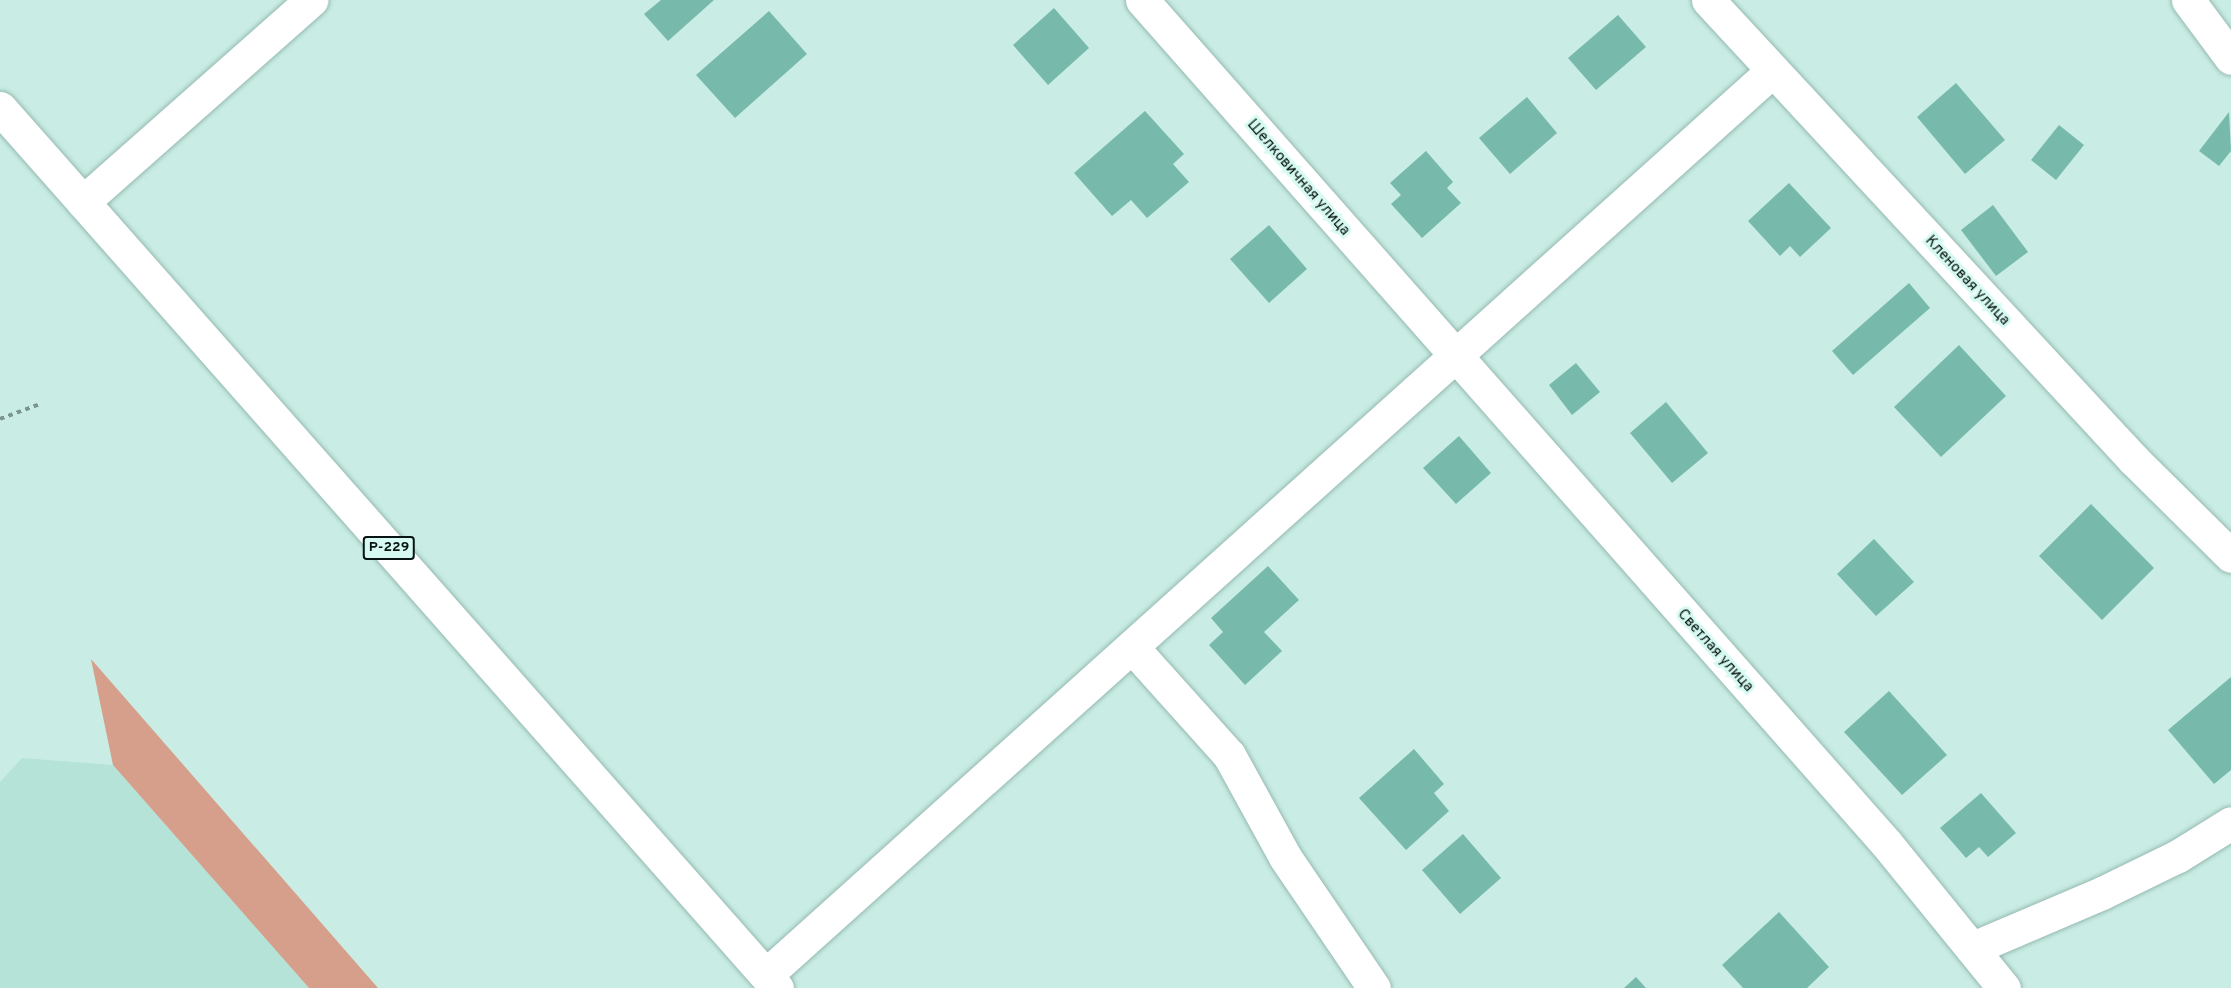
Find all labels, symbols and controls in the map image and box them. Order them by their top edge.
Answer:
street label: Шелковичная улица [1243,116,1353,240]
street label: Кленовая улица [1921,232,2013,330]
road number: Р-229 [362,537,416,559]
street label: Светлая улица [1673,606,1757,696]

